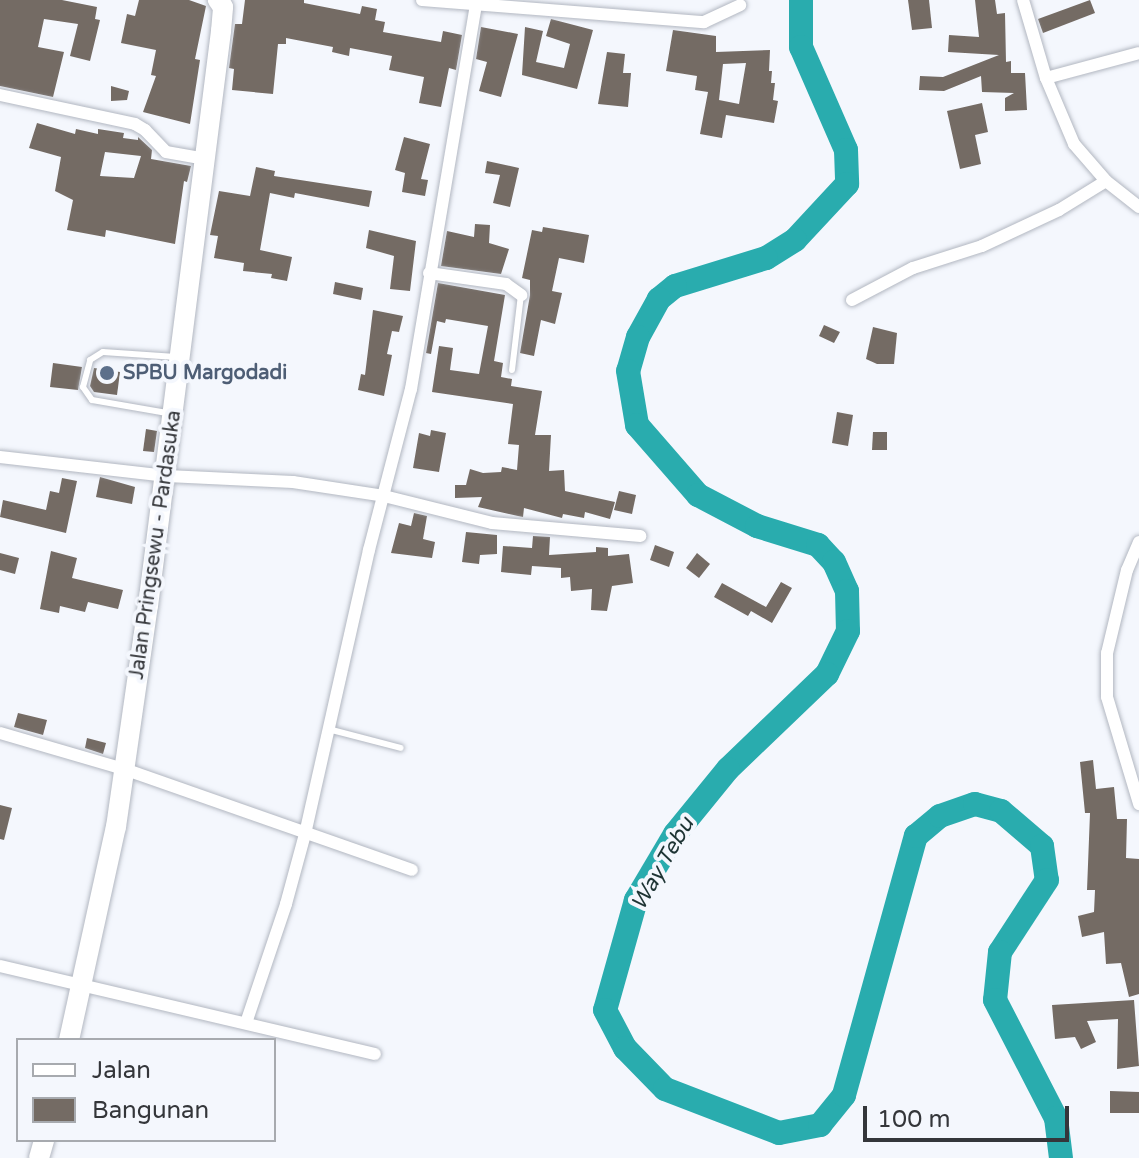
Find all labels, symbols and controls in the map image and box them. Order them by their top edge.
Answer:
place label: SPBU Margodadi [123,361,287,385]
marker: SPBU Margodadi [98,364,116,382]
street label: Jalan Pringsewu - Pardasuka [125,409,187,681]
water label: Way Tebu [626,813,700,915]
legend [16,1038,276,1142]
text: Jalan [92,1056,151,1085]
scale bar [867,1090,1073,1140]
text: Bangunan [92,1096,209,1125]
text: 100 m [877,1105,951,1134]

